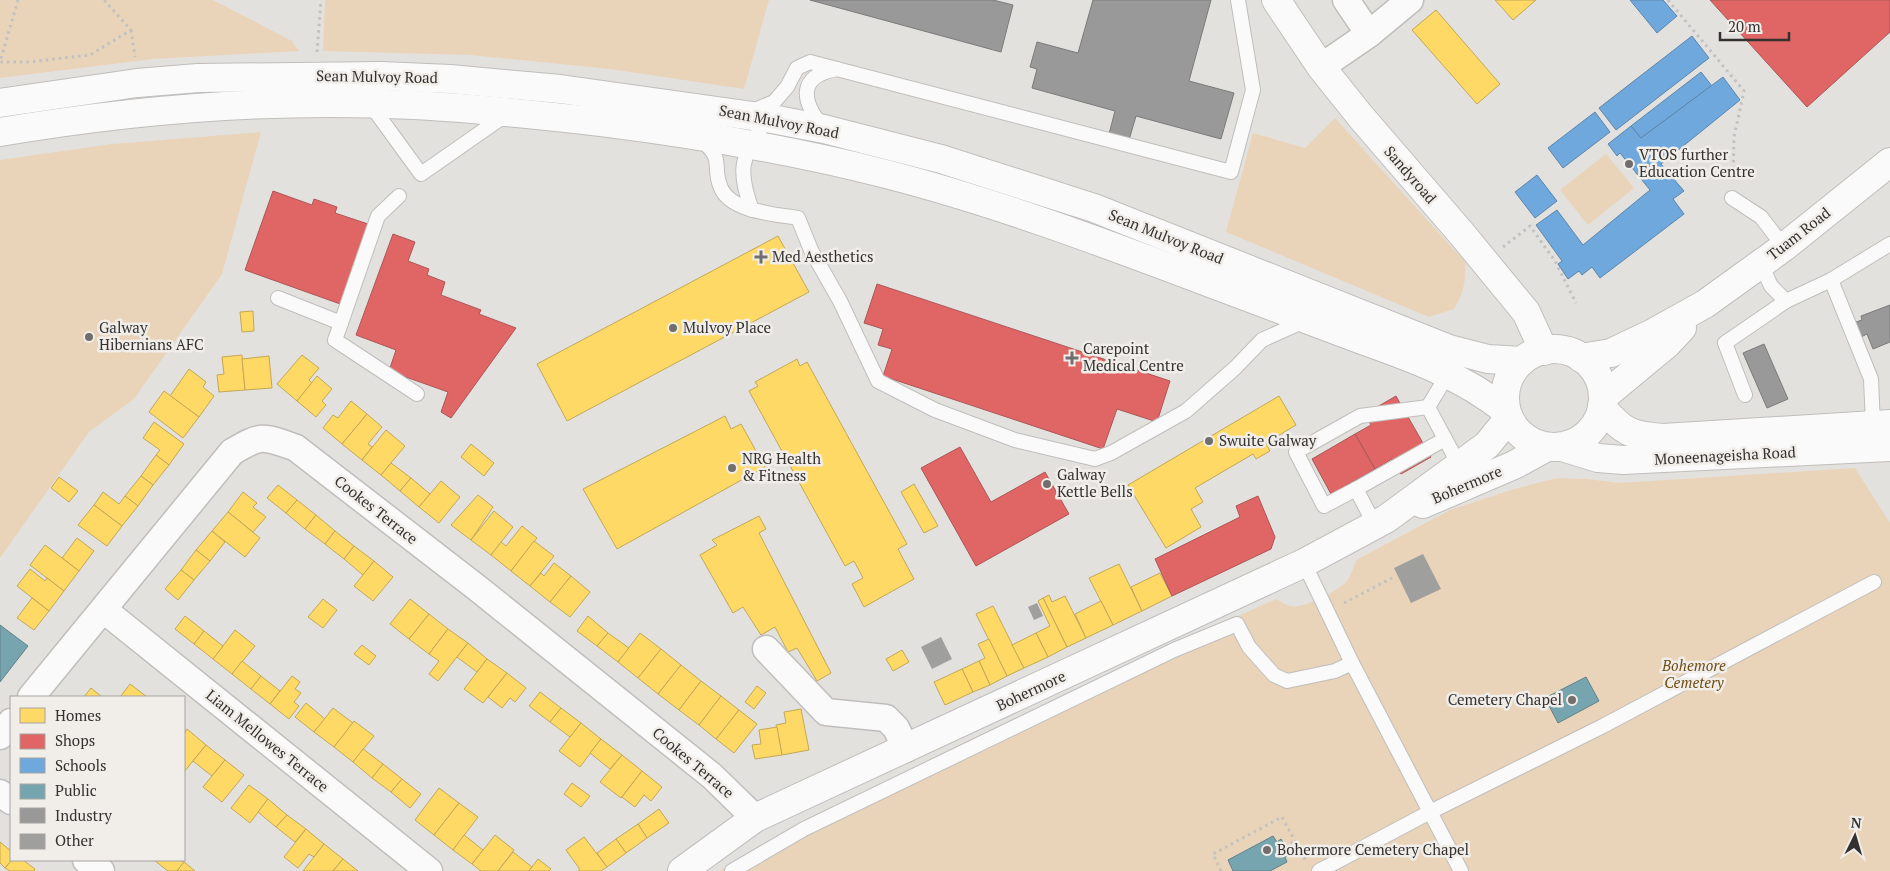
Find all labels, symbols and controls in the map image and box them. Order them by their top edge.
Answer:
scale bar [1720,10,1789,42]
text: 20 m [1728,16,1761,36]
street label: Sean Mulvoy Road [316,65,438,87]
street label: Sean Mulvoy Road [717,100,841,142]
street label: Sandyroad [1380,141,1441,207]
place label: VTOS further Education Centre [1639,144,1755,181]
marker: VTOS further Education Centre [1623,158,1635,170]
street label: Tuam Road [1763,202,1834,264]
street label: Sean Mulvoy Road [1106,204,1227,268]
place label: Med Aesthetics [772,246,873,266]
marker: Med Aesthetics [754,250,768,264]
place label: Galway Hibernians AFC [99,317,204,354]
place label: Mulvoy Place [683,317,771,337]
marker: Mulvoy Place [667,322,679,334]
marker: Galway Hibernians AFC [83,331,95,343]
place label: Carepoint Medical Centre [1083,338,1184,375]
marker: Carepoint Medical Centre [1065,351,1079,365]
place label: Swuite Galway [1219,430,1317,450]
marker: Swuite Galway [1203,435,1215,447]
street label: Moneenageisha Road [1654,441,1796,469]
place label: NRG Health & Fitness [742,448,821,485]
street label: Bohermore [1429,460,1505,508]
marker: NRG Health & Fitness [726,462,738,474]
place label: Galway Kettle Bells [1057,464,1133,501]
street label: Cookes Terrace [331,470,422,548]
marker: Galway Kettle Bells [1041,478,1053,490]
park label: Bohemore Cemetery [1661,655,1726,692]
street label: Bohermore [993,665,1068,715]
street label: Liam Mellowes Terrace [202,685,333,796]
place label: Cemetery Chapel [1448,689,1562,709]
marker: Cemetery Chapel [1566,694,1578,706]
legend [10,696,185,861]
text: Homes [55,705,101,725]
street label: Cookes Terrace [649,722,739,802]
text: Shops [55,730,95,750]
text: Schools [55,755,106,775]
text: Public [55,780,97,800]
text: Industry [55,805,112,825]
north arrow [1830,811,1880,861]
text: N [1850,813,1863,833]
text: Other [55,830,94,850]
place label: Bohermore Cemetery Chapel [1277,839,1469,859]
marker: Bohermore Cemetery Chapel [1261,844,1273,856]

